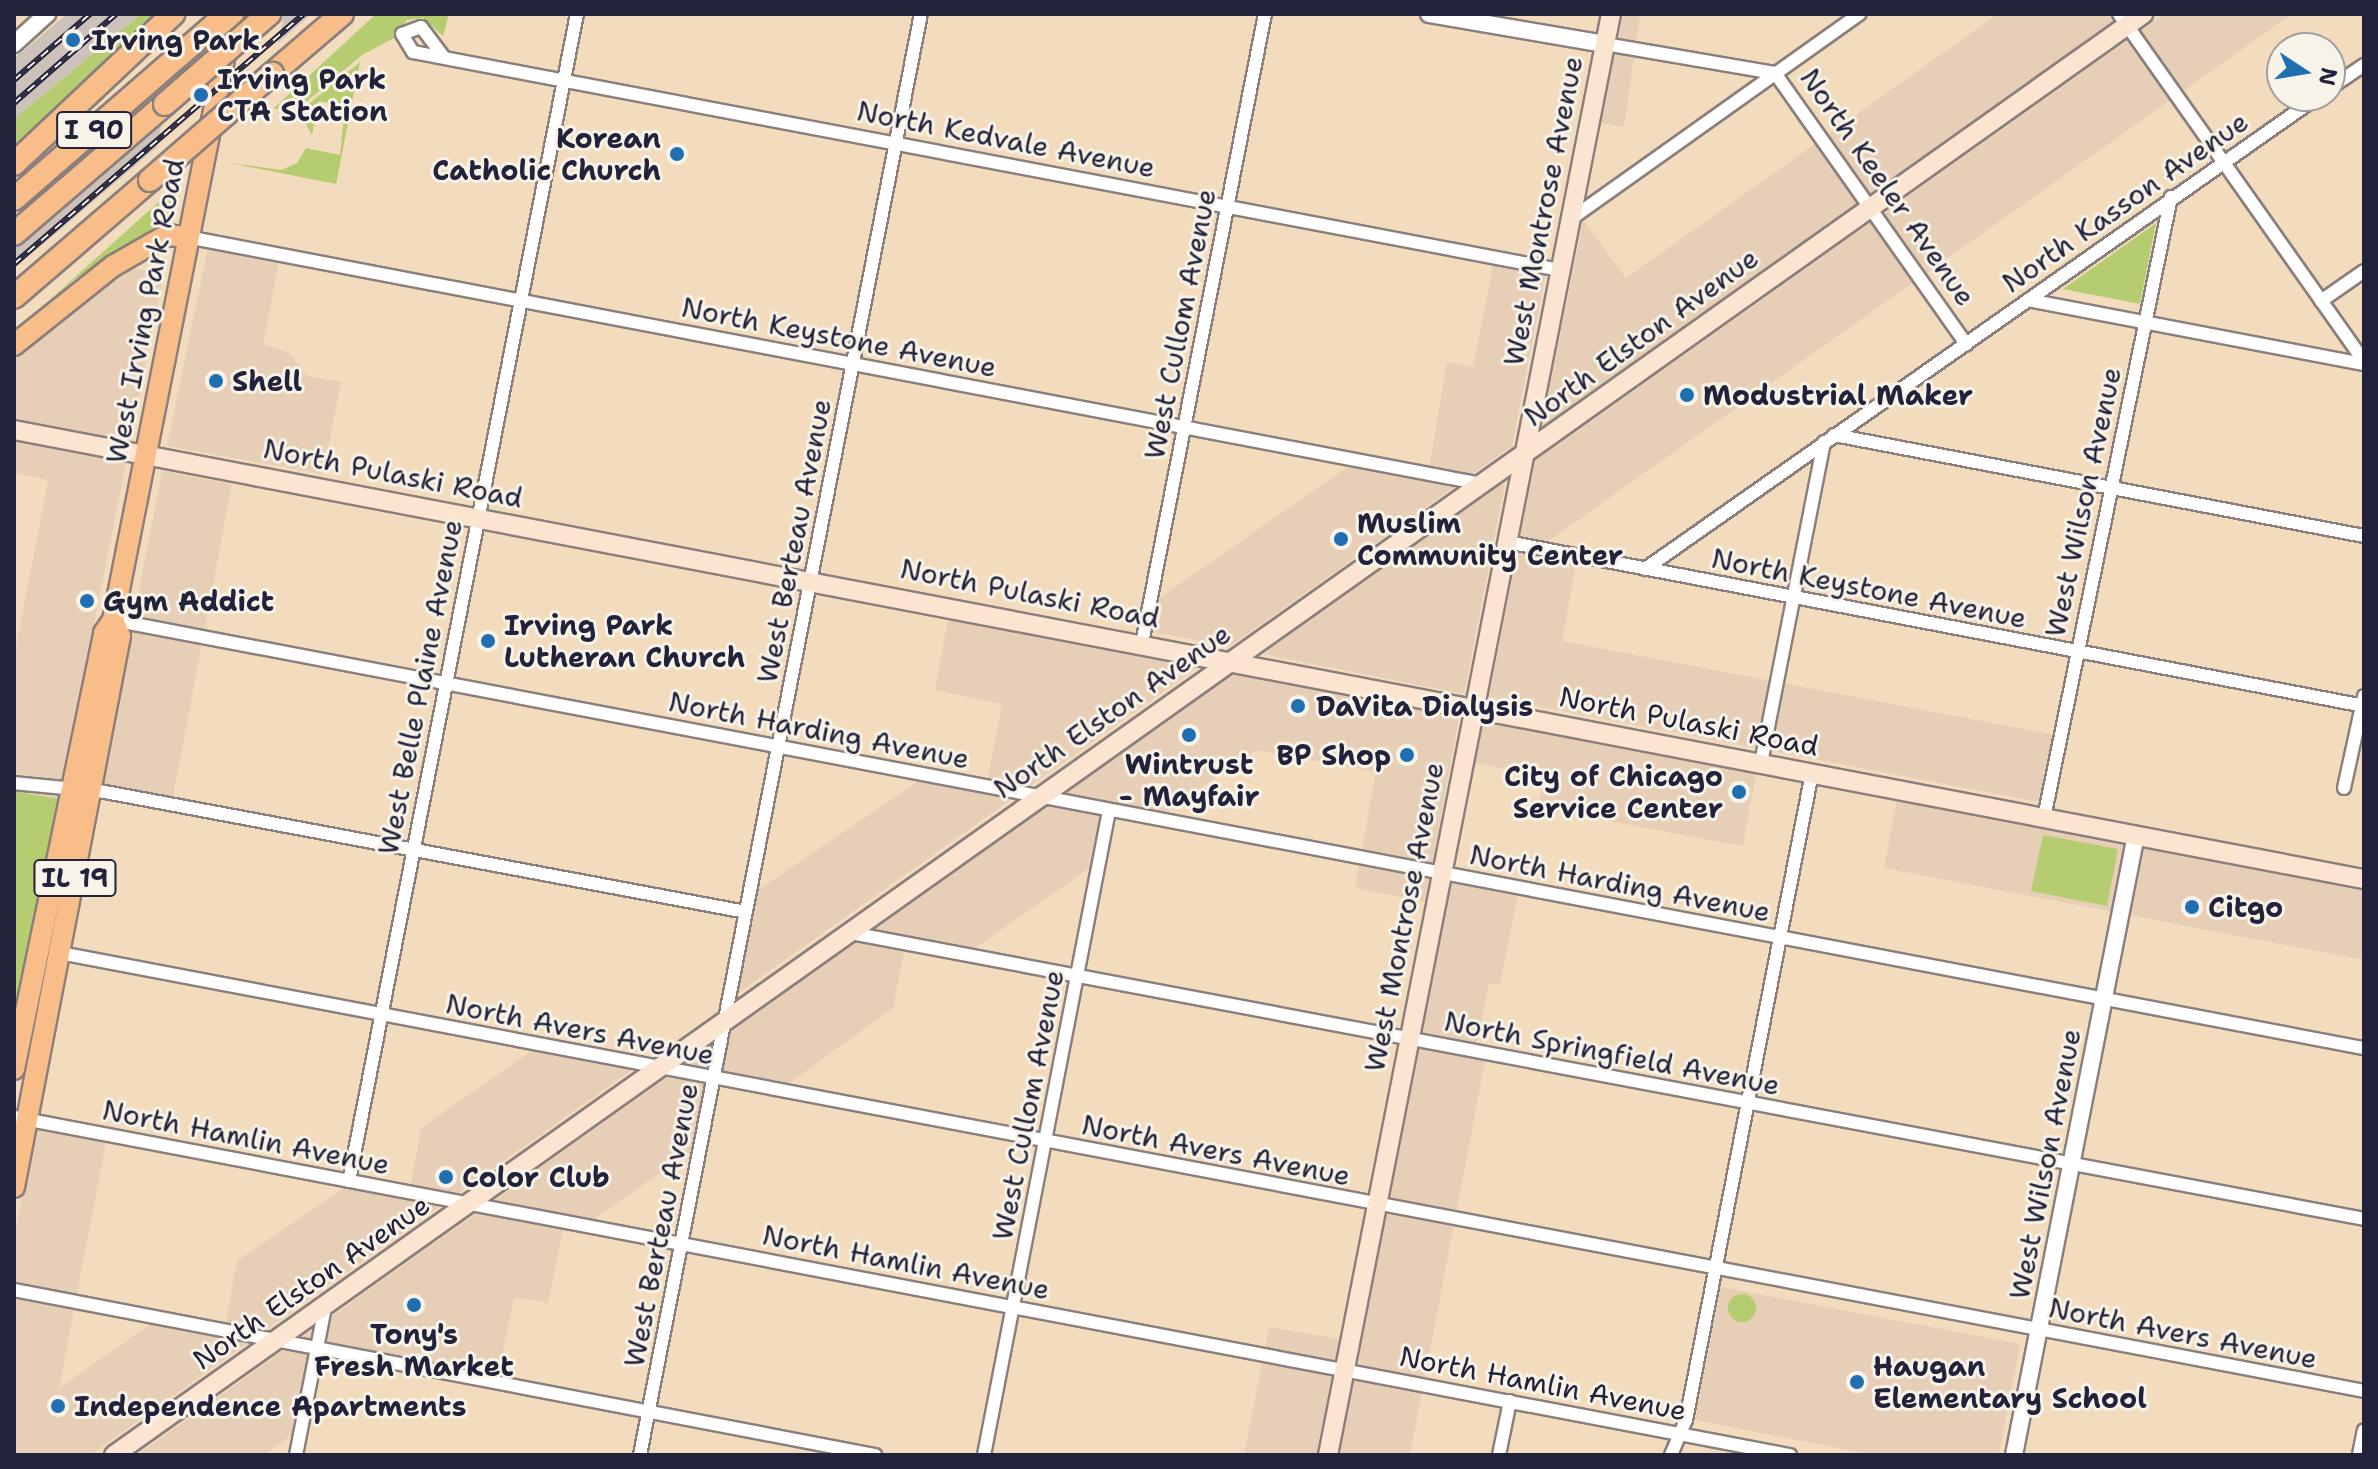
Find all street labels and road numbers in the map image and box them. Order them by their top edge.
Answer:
street label: West Montrose Avenue [1496,53,1590,369]
street label: North Keeler Avenue [1793,62,1983,312]
street label: North Kedvale Avenue [854,94,1158,184]
street label: North Kasson Avenue [1996,104,2254,300]
road number: I 90 [56,108,132,152]
street label: West Irving Park Road [99,156,191,466]
street label: West Cullom Avenue [1137,186,1223,462]
street label: North Elston Avenue [1517,241,1765,433]
street label: North Keystone Avenue [679,290,999,384]
street label: West Wilson Avenue [2038,364,2128,640]
street label: West Berteau Avenue [750,396,838,686]
street label: North Pulaski Road [260,431,526,515]
street label: West Belle Plaine Avenue [371,516,469,858]
street label: North Keystone Avenue [1709,541,2029,635]
street label: North Pulaski Road [897,551,1163,635]
street label: North Elston Avenue [987,617,1237,805]
street label: North Pulaski Road [1556,679,1822,763]
street label: North Harding Avenue [666,684,972,776]
street label: West Montrose Avenue [1357,759,1451,1075]
street label: North Harding Avenue [1467,837,1773,929]
road number: IL 19 [33,856,117,900]
street label: West Cullom Avenue [985,967,1071,1243]
street label: North Avers Avenue [443,986,717,1072]
street label: North Springfield Avenue [1441,1004,1783,1102]
street label: West Wilson Avenue [2002,1026,2088,1302]
street label: West Berteau Avenue [617,1080,705,1370]
street label: North Hamlin Avenue [100,1093,392,1181]
street label: North Avers Avenue [1079,1107,1353,1193]
street label: North Elston Avenue [186,1188,436,1376]
street label: North Hamlin Avenue [760,1218,1052,1306]
street label: North Avers Avenue [2046,1290,2320,1376]
street label: North Hamlin Avenue [1397,1339,1689,1427]

